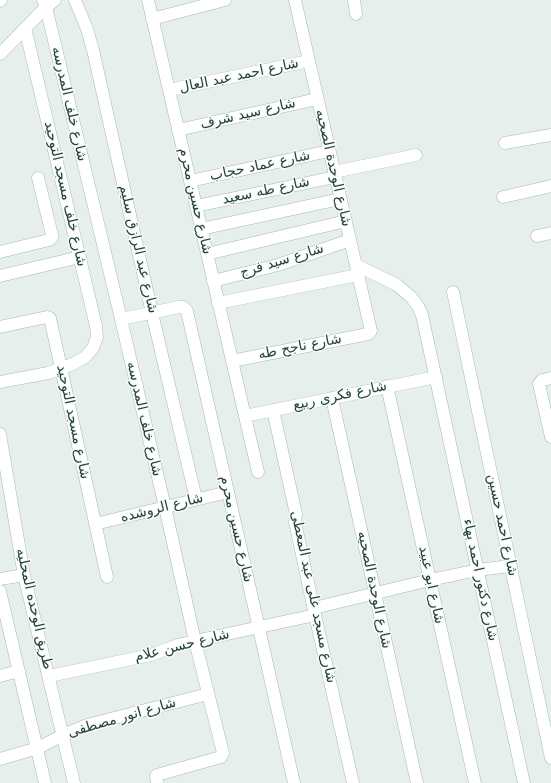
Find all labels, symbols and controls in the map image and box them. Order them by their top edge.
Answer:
street label: شارع خلف المدرسه [48,45,90,163]
street label: شارع احمد عبد العال [178,55,300,97]
street label: شارع سيد شرف [199,95,297,133]
street label: شارع الوحدة الصحيه [311,108,355,228]
street label: شارع خلف مسجد التوحيد [40,120,90,268]
street label: شارع حسين محرم [175,146,215,256]
street label: شارع عماد حجاب [208,147,312,185]
street label: شارع طه سعيد [221,174,311,208]
street label: شارع عبد الرازق سليم [115,183,161,315]
street label: شارع سيد فرج [238,240,326,282]
street label: شارع ناجح طه [257,331,343,363]
street label: شارع خلف المدرسه [123,360,165,478]
street label: شارع مسجد التوحيد [53,363,93,481]
street label: شارع فكرى ربيع [292,378,388,414]
street label: شارع احمد حسين [483,472,521,578]
street label: شارع حسين محرم [216,474,256,584]
street label: شارع الروشده [119,490,205,526]
street label: شارع مسجد على عبد المعطى [286,509,340,685]
street label: شارع دكتور احمد بهاء [459,517,501,643]
street label: شارع الوحدة الصحيه [353,530,395,650]
street label: شارع ابو عبيد [415,545,447,625]
street label: طريق الوحده المحليه [12,547,56,671]
street label: شارع حسن علام [133,626,231,666]
street label: شارع انور مصطفى [66,695,178,741]

